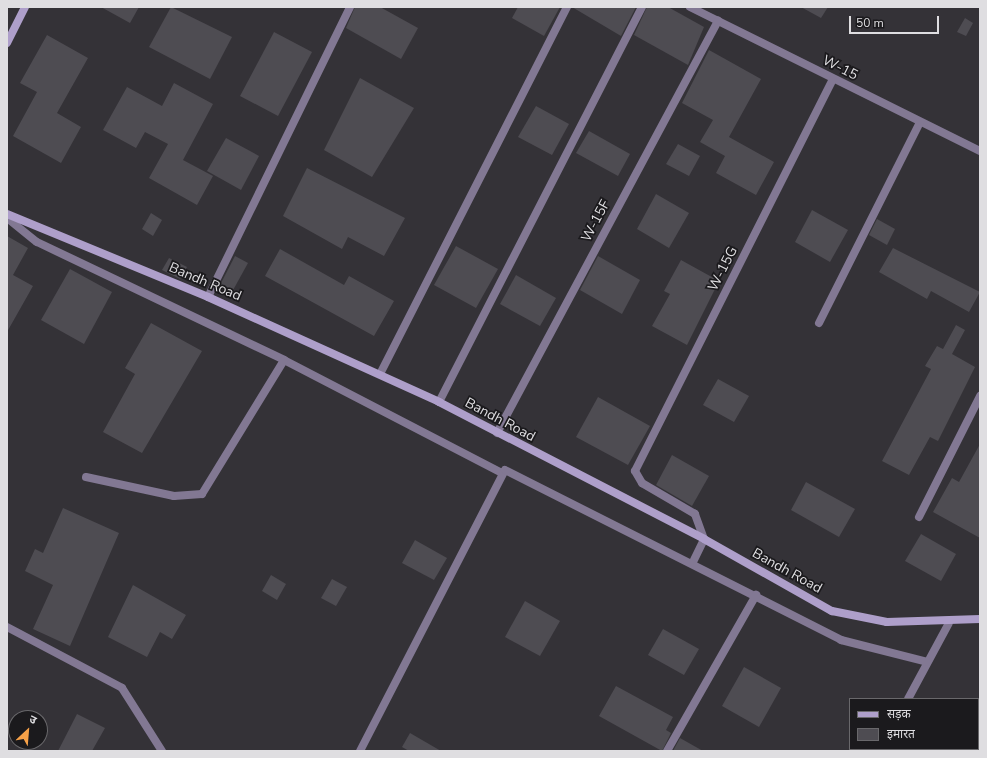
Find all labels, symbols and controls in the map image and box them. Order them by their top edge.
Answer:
scale bar [851,8,941,34]
text: 50 m [856,15,884,31]
street label: W-15 [819,52,861,84]
street label: W-15F [578,197,614,245]
street label: W-15G [705,244,741,294]
street label: Bandh Road [166,259,244,305]
street label: Bandh Road [462,394,538,446]
street label: Bandh Road [749,545,825,597]
legend [849,698,979,750]
text: सड़क [887,706,911,722]
north arrow [8,710,48,750]
text: उ [27,712,39,728]
text: इमारत [887,726,915,742]

